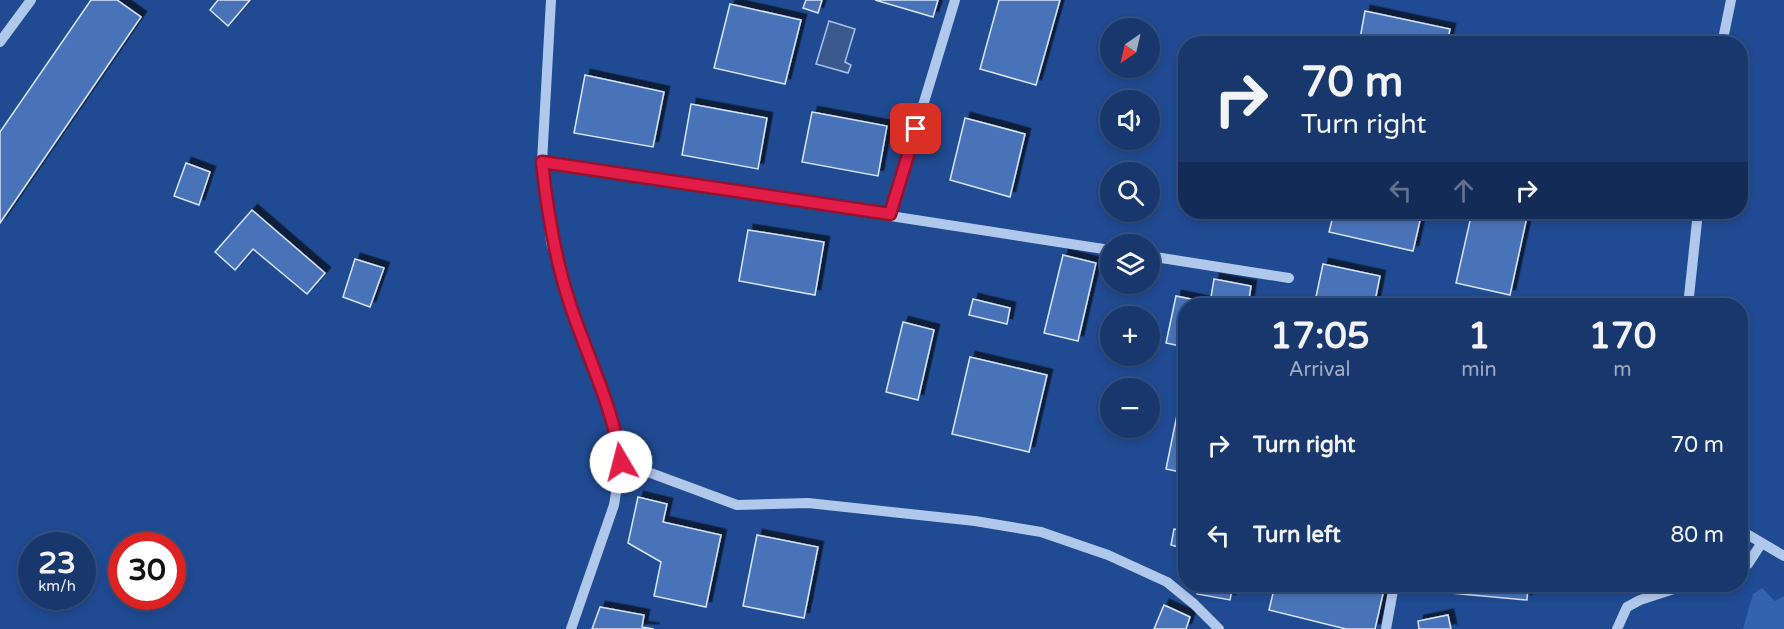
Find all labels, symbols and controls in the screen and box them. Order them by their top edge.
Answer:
north arrow [1100,18,1160,78]
map controls [1100,18,1160,438]
text: 70 m [1301,57,1403,108]
icon: right [1202,60,1280,138]
button: sound [1100,90,1160,150]
pin [890,103,941,154]
text: Turn right [1301,108,1427,141]
icon: arrive [899,112,932,145]
button: search [1100,162,1160,222]
icon: left [1384,174,1417,207]
icon: ahead [1447,174,1480,207]
icon: right [1510,174,1543,207]
button: layers [1100,234,1160,294]
button: + [1100,306,1160,366]
text: 17:05 [1270,315,1370,358]
text: 1 [1468,315,1490,358]
text: 170 [1588,315,1656,358]
text: Arrival [1289,358,1351,382]
text: min [1461,358,1497,382]
text: m [1613,358,1632,382]
button: − [1100,378,1160,438]
icon: right [1202,429,1235,462]
position arrow [589,430,653,494]
text: Turn right [1253,432,1355,458]
text: 70 m [1670,432,1724,458]
icon: left [1202,519,1235,552]
text: Turn left [1253,522,1341,548]
text: 80 m [1670,522,1724,548]
speed limit sign: 30 [108,532,186,610]
text: 23 [38,545,76,582]
text: km/h [38,577,76,595]

